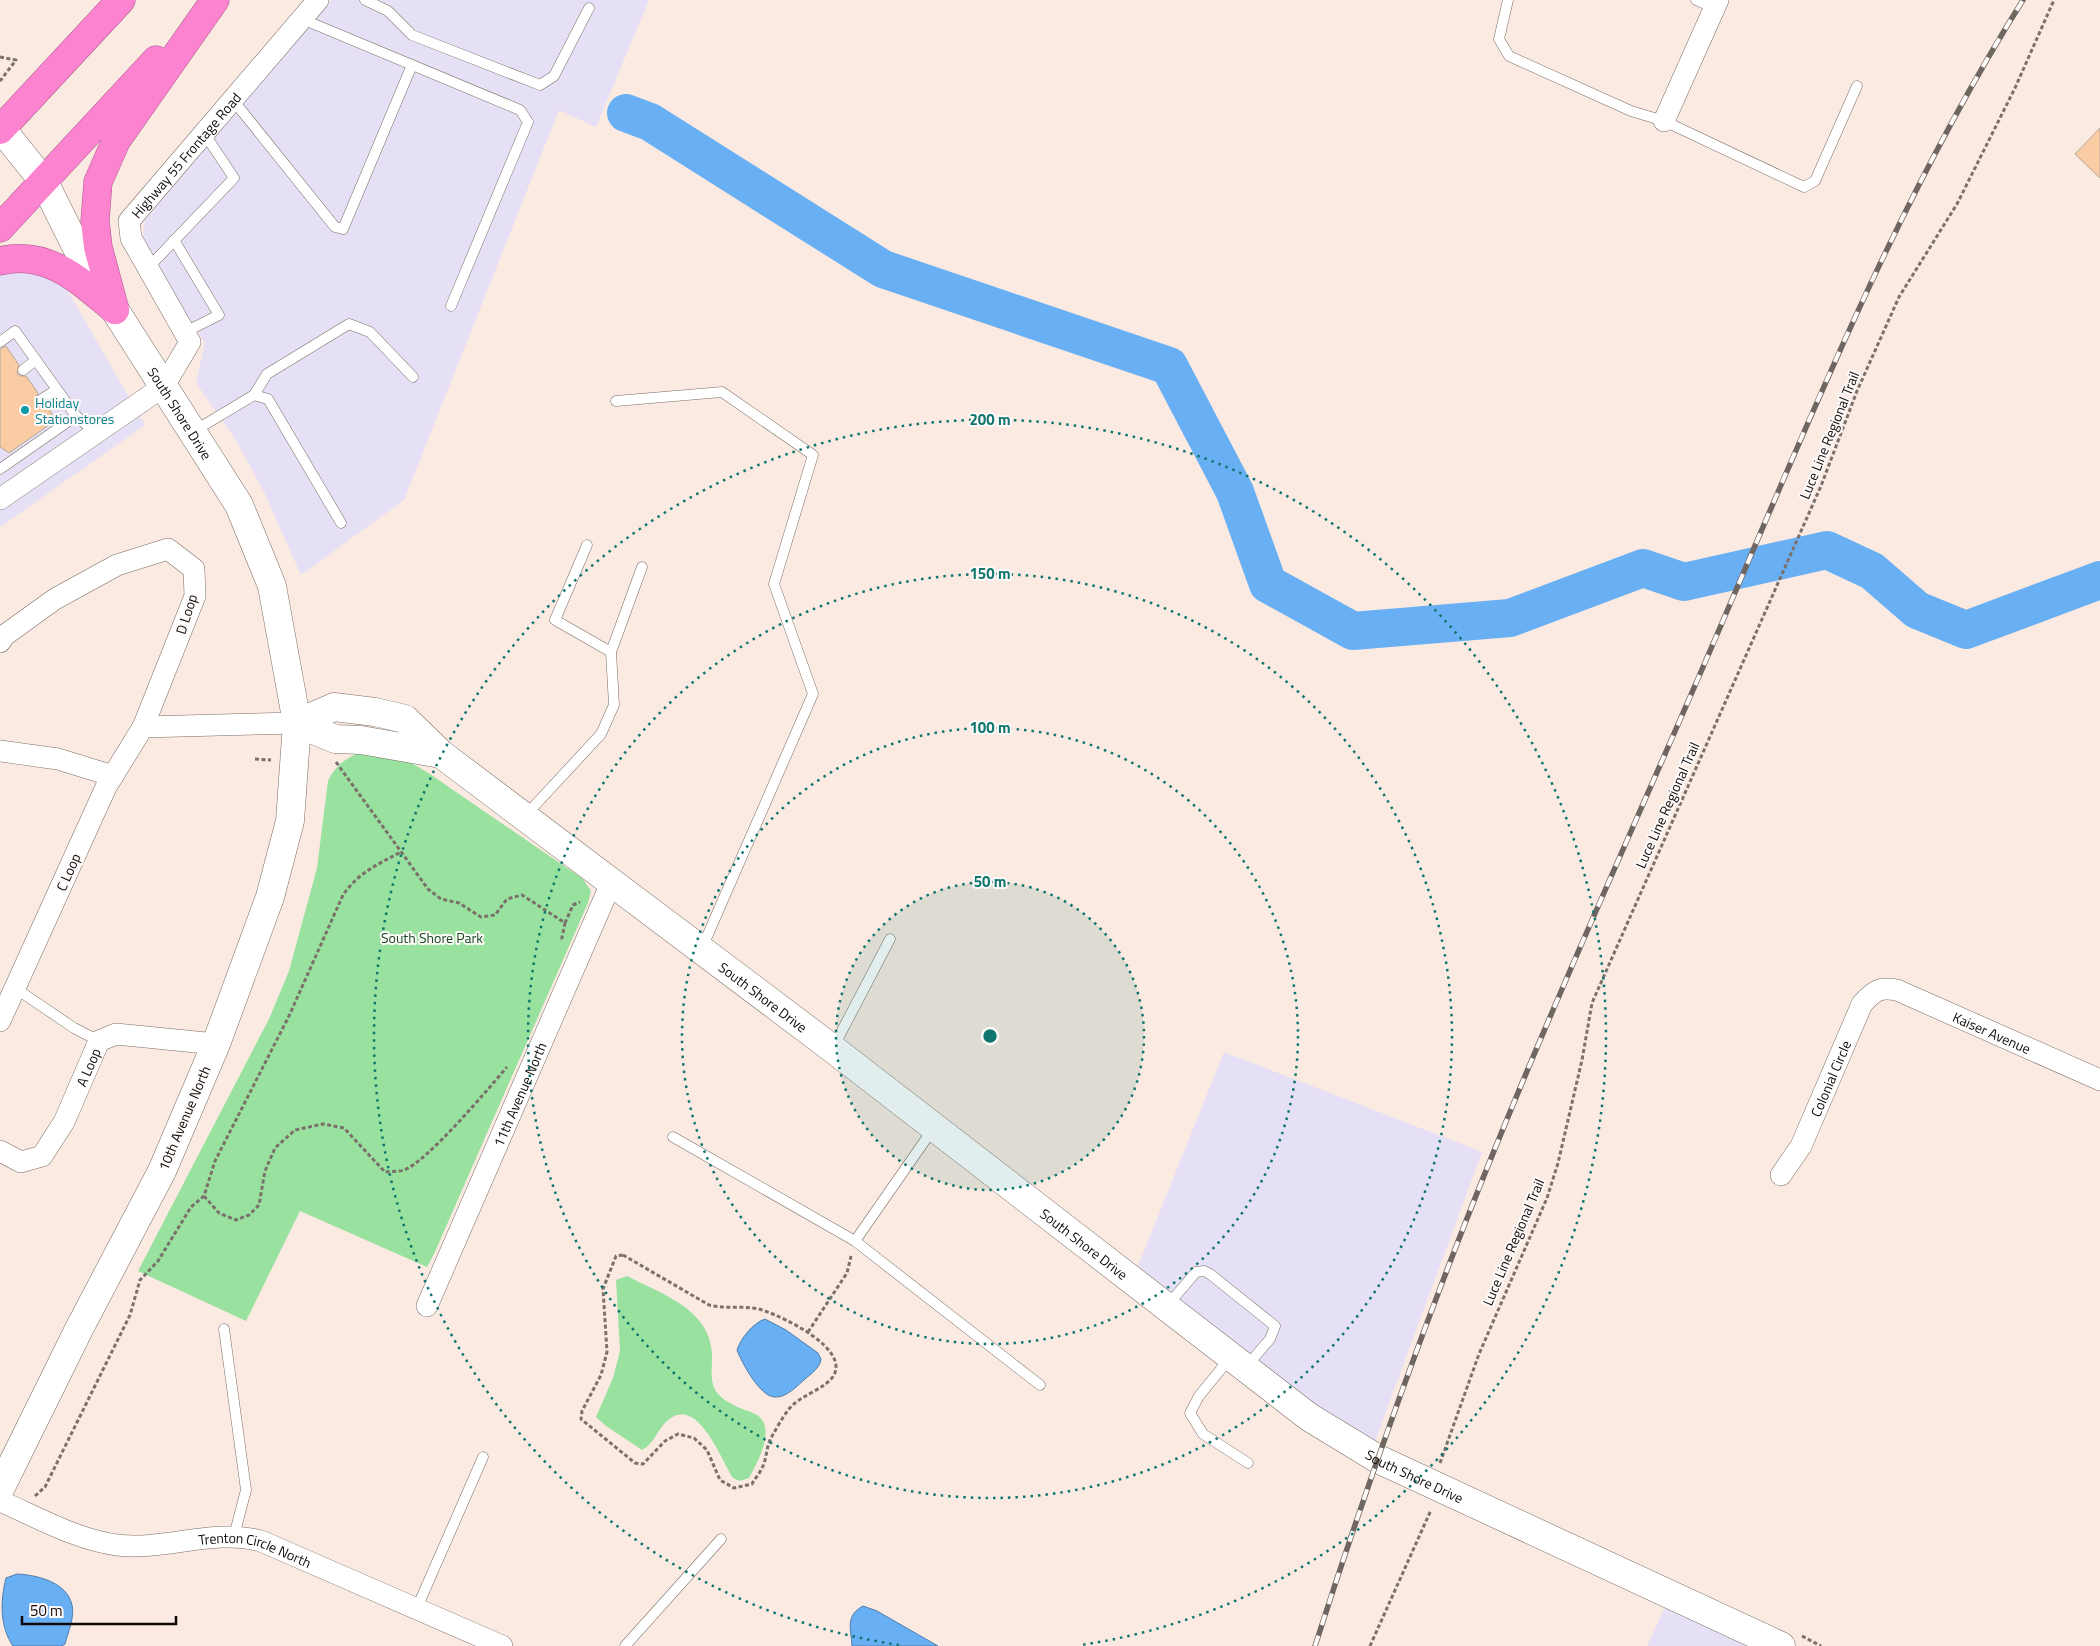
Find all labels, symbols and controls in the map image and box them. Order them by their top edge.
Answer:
street label: Highway 55 Frontage Road [126,87,245,222]
street label: South Shore Drive [143,363,218,463]
street label: Luce Line Regional Trail [1794,368,1864,502]
place label: Holiday Stationstores [35,392,114,429]
marker: Holiday Stationstores [19,404,31,416]
text: 200 m [969,408,1011,431]
text: 150 m [969,562,1011,585]
street label: D Loop [170,591,202,637]
text: 100 m [969,716,1011,739]
street label: Luce Line Regional Trail [1630,739,1704,871]
street label: C Loop [50,850,86,894]
text: 50 m [974,870,1006,893]
park label: South Shore Park [381,927,483,948]
street label: South Shore Drive [715,956,812,1037]
street label: Kaiser Avenue [1950,1006,2034,1059]
centre of rings [981,1027,999,1045]
street label: Colonial Circle [1804,1037,1856,1120]
street label: 11th Avenue North [487,1039,551,1150]
street label: A Loop [70,1044,105,1090]
street label: 10th Avenue North [152,1062,216,1174]
street label: Luce Line Regional Trail [1477,1175,1549,1309]
street label: South Shore Drive [1036,1203,1133,1284]
street label: South Shore Drive [1362,1443,1467,1508]
street label: Trenton Circle North [197,1526,315,1572]
scale bar [22,1594,176,1626]
text: 50 m [30,1599,63,1622]

